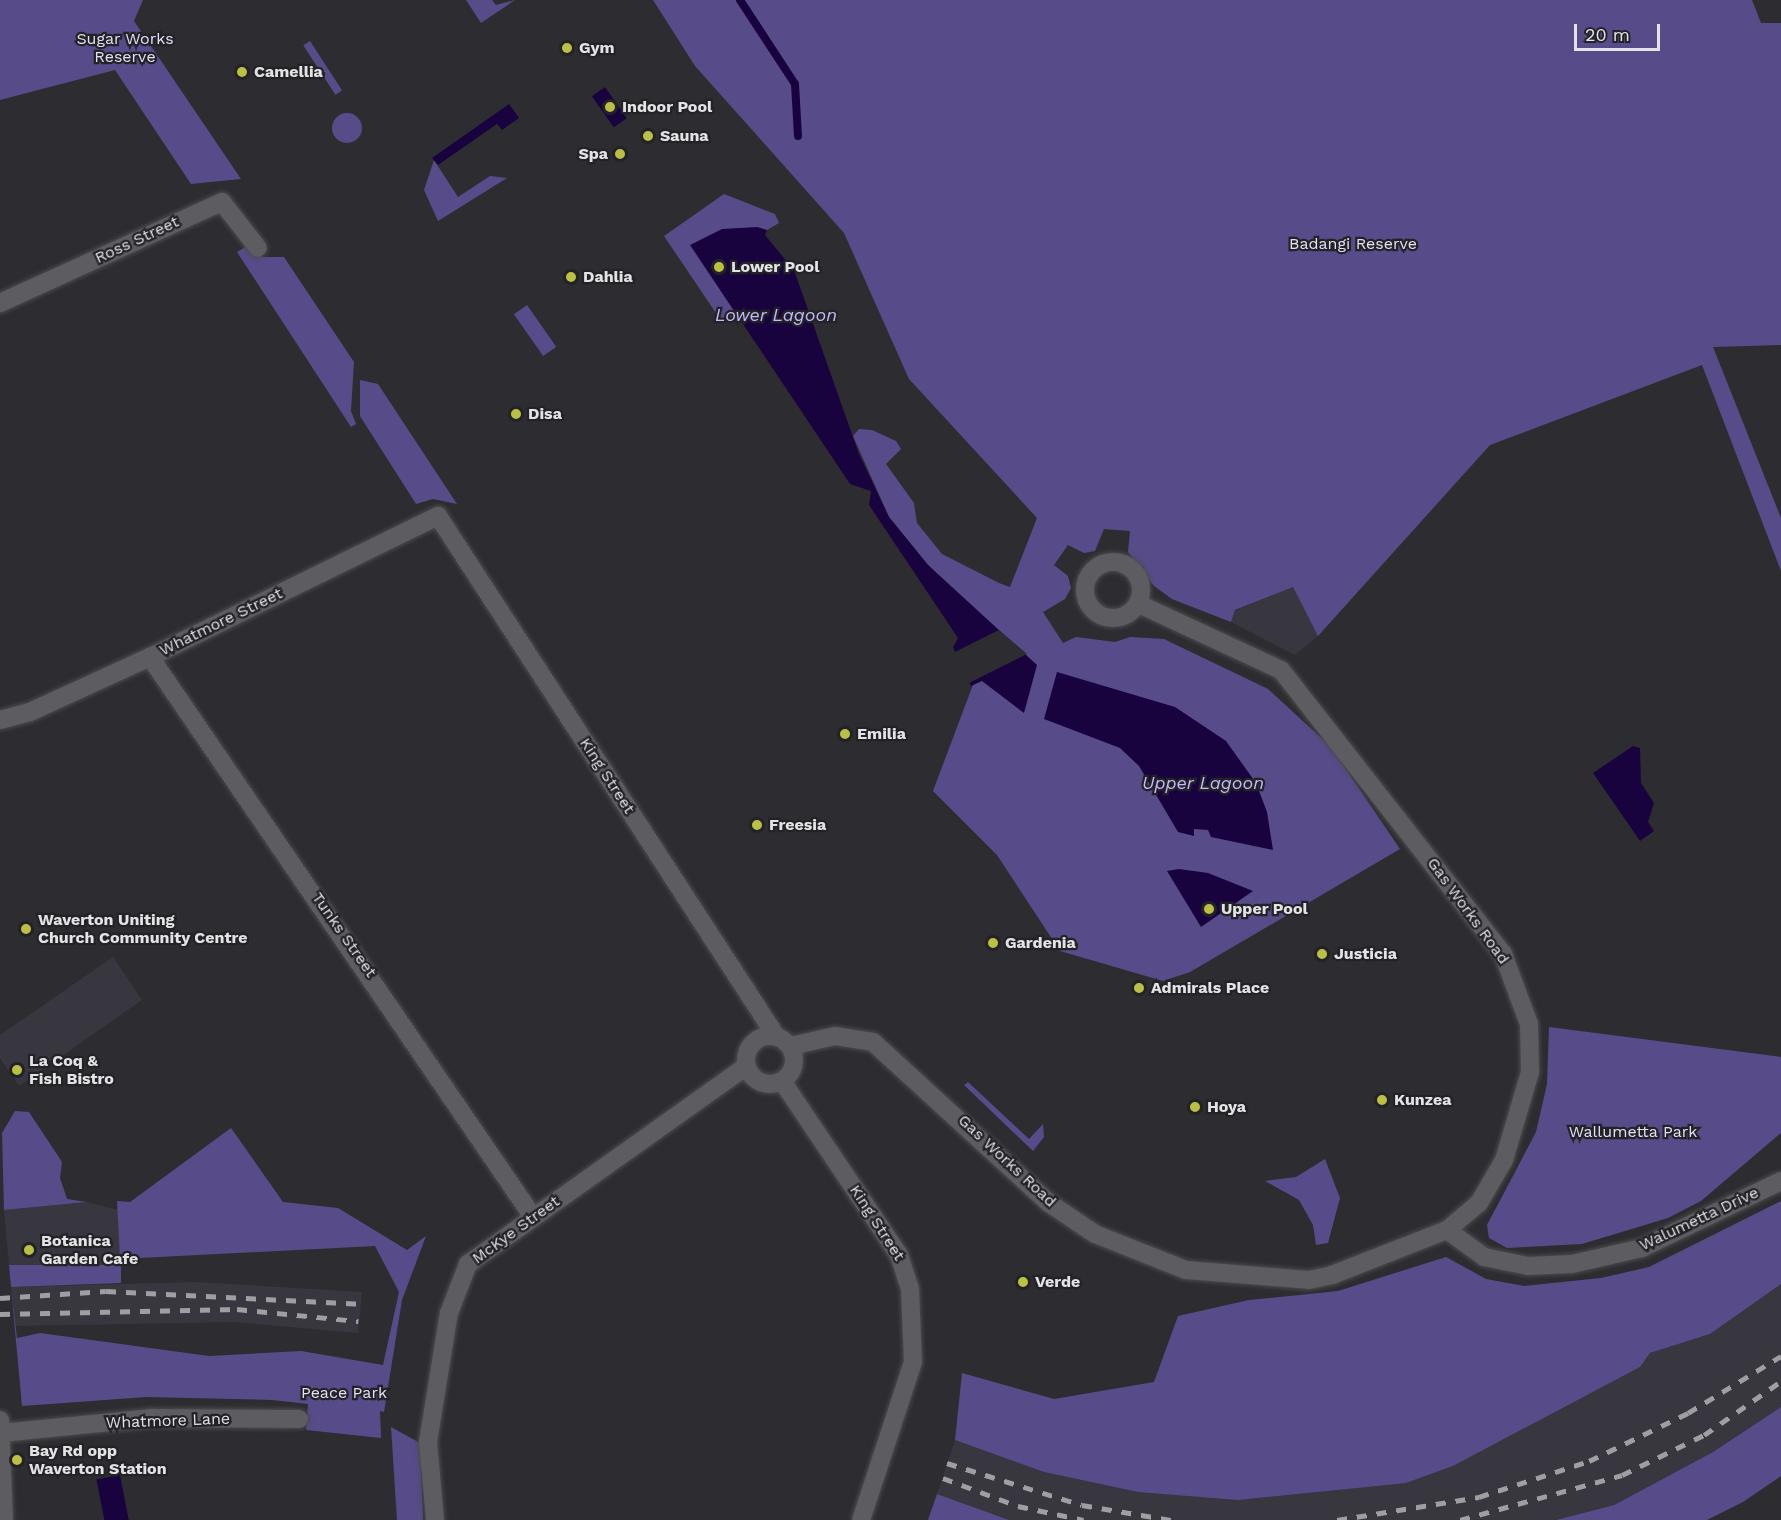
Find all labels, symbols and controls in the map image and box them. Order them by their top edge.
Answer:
scale bar [1577,12,1662,50]
text: 20 m [1585,24,1630,45]
park label: Sugar Works Reserve [76,29,174,67]
place label: Gym [579,38,615,58]
marker: Gym [560,41,574,55]
place label: Camellia [254,62,323,82]
marker: Camellia [235,65,249,79]
place label: Indoor Pool [622,97,712,117]
marker: Indoor Pool [603,100,617,114]
place label: Sauna [660,126,709,146]
marker: Sauna [641,129,655,143]
place label: Spa [578,144,608,164]
marker: Spa [613,147,627,161]
street label: Ross Street [92,212,182,268]
park label: Badangi Reserve [1289,234,1417,254]
place label: Lower Pool [731,257,820,277]
marker: Lower Pool [712,260,726,274]
place label: Dahlia [583,267,633,287]
marker: Dahlia [564,270,578,284]
water label: Lower Lagoon [715,304,837,326]
place label: Disa [528,404,562,424]
marker: Disa [509,407,523,421]
street label: Whatmore Street [156,584,286,660]
place label: Emilia [857,724,906,744]
marker: Emilia [838,727,852,741]
street label: King Street [575,734,639,818]
water label: Upper Lagoon [1142,772,1264,794]
place label: Freesia [769,815,826,835]
marker: Freesia [750,818,764,832]
street label: Gas Works Road [1423,854,1513,968]
street label: Tunks Street [308,889,380,981]
place label: Upper Pool [1221,899,1308,919]
marker: Upper Pool [1202,902,1216,916]
place label: Waverton Uniting Church Community Centre [38,910,248,948]
marker: Waverton Uniting Church Community Centre [19,922,33,936]
place label: Gardenia [1005,933,1076,953]
marker: Gardenia [986,936,1000,950]
place label: Justicia [1334,944,1397,964]
marker: Justicia [1315,947,1329,961]
place label: Admirals Place [1151,978,1269,998]
marker: Admirals Place [1132,981,1146,995]
place label: La Coq & Fish Bistro [29,1051,114,1089]
marker: La Coq & Fish Bistro [10,1063,24,1077]
place label: Kunzea [1394,1090,1451,1110]
marker: Kunzea [1375,1093,1389,1107]
place label: Hoya [1207,1097,1246,1117]
marker: Hoya [1188,1100,1202,1114]
street label: Gas Works Road [954,1111,1060,1211]
park label: Wallumetta Park [1568,1122,1698,1142]
street label: King Street [845,1181,909,1265]
street label: Walumetta Drive [1636,1183,1762,1255]
street label: McKye Street [469,1192,563,1268]
place label: Botanica Garden Cafe [41,1231,138,1269]
marker: Botanica Garden Cafe [22,1243,36,1257]
place label: Verde [1035,1272,1080,1292]
marker: Verde [1016,1275,1030,1289]
park label: Peace Park [301,1383,387,1403]
street label: Whatmore Lane [106,1409,230,1433]
place label: Bay Rd opp Waverton Station [29,1441,167,1479]
marker: Bay Rd opp Waverton Station [10,1453,24,1467]

